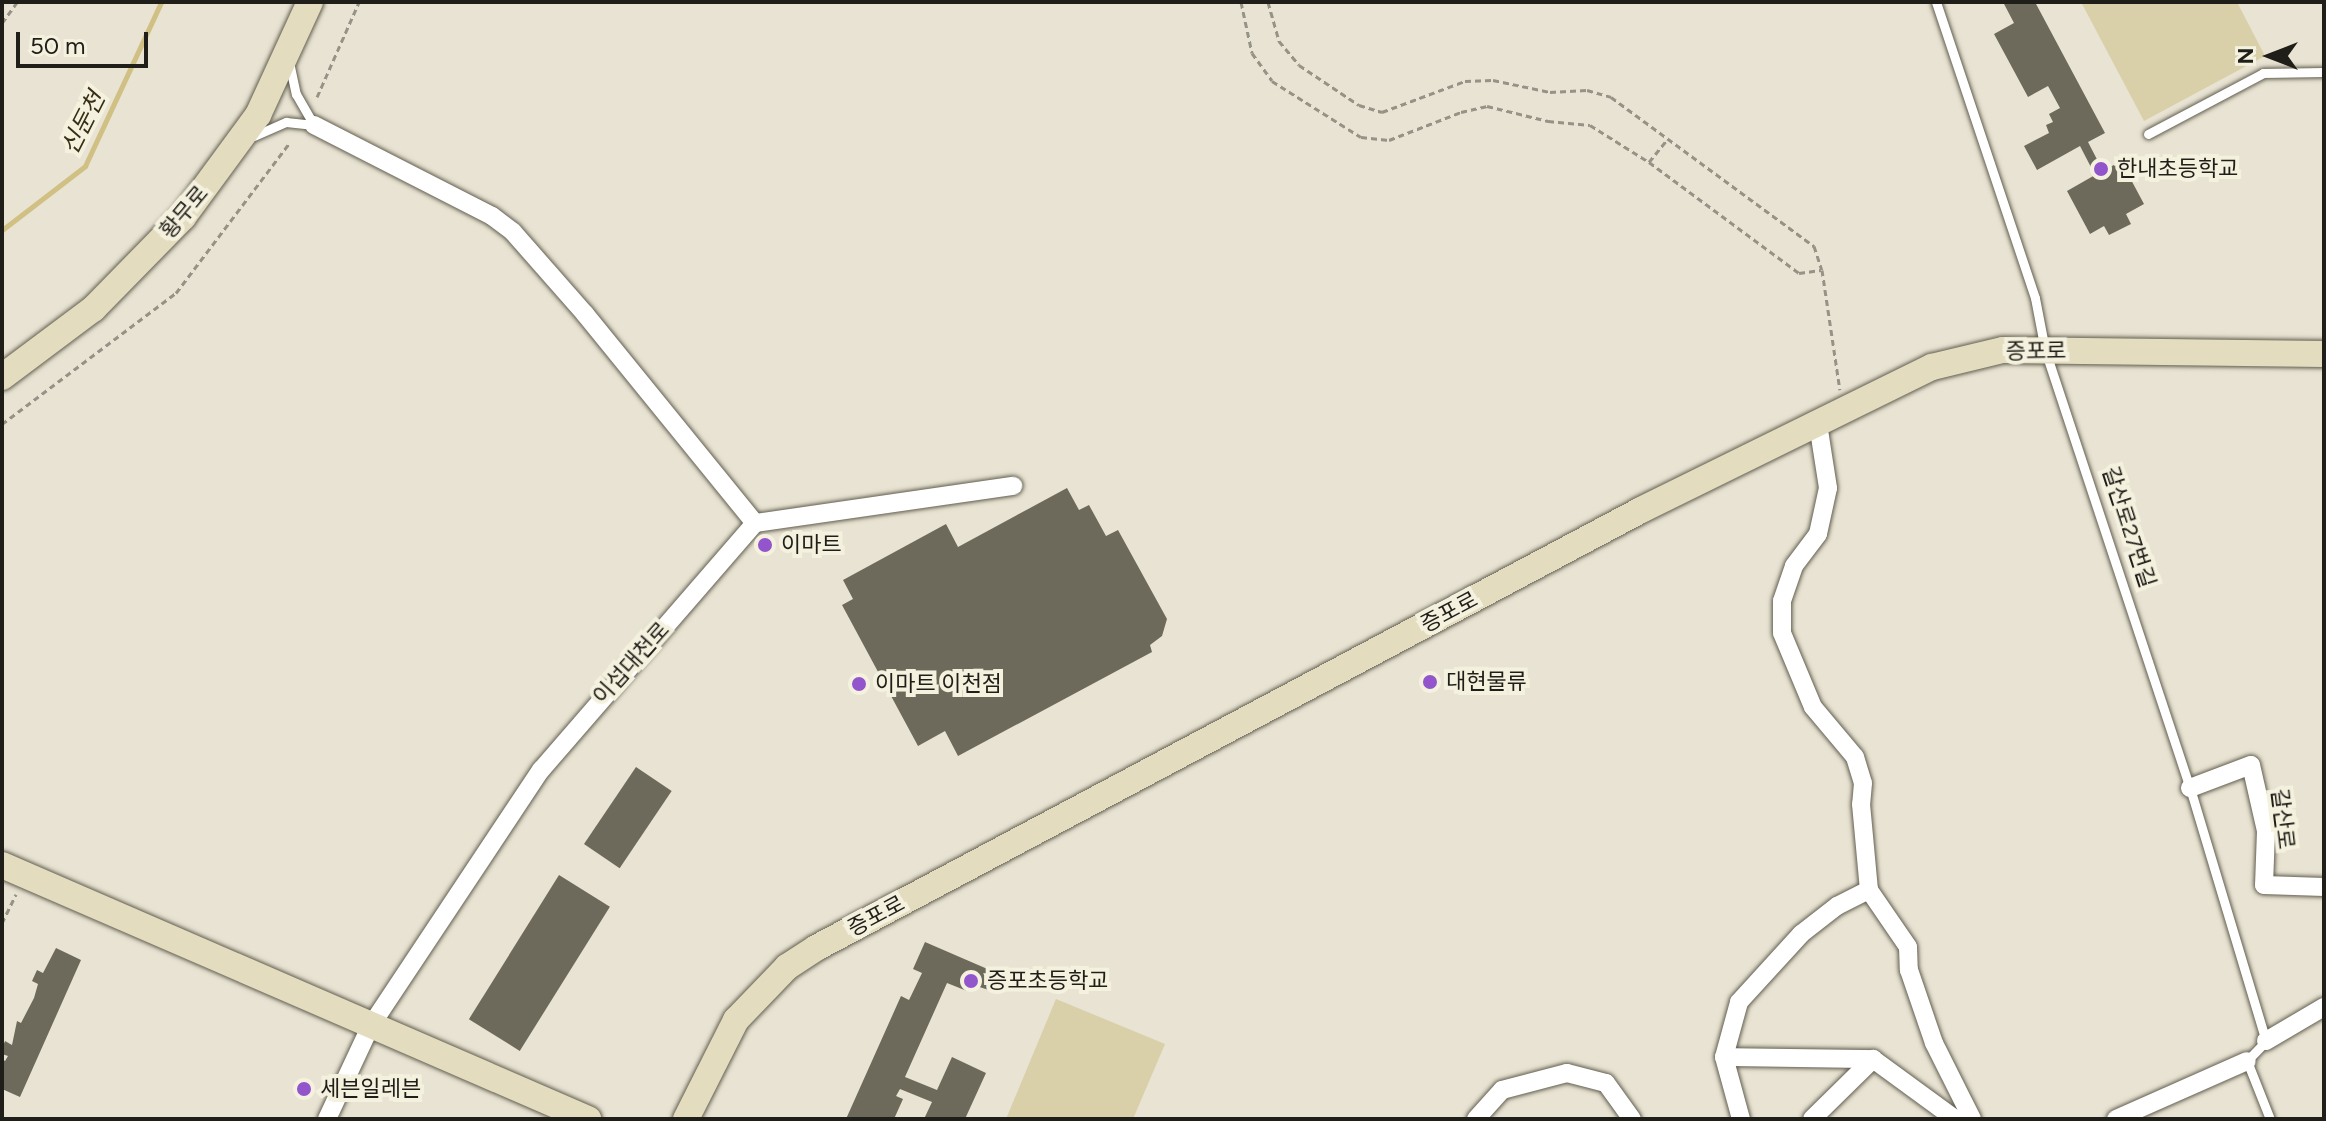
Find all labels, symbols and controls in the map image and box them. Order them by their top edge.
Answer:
scale bar [20,16,152,66]
north arrow [2230,16,2310,96]
text: 50 m [30,31,86,60]
text: N [2232,48,2259,65]
water label: 신둔천 [55,87,111,159]
place label: 한내초등학교 [2117,156,2238,182]
marker: 한내초등학교 [2092,160,2110,178]
street label: 황무로 [154,180,214,244]
street label: 증포로 [2005,337,2067,365]
street label: 갈산로27번길 [2097,463,2161,591]
place label: 이마트 [781,532,842,558]
marker: 이마트 [756,536,774,554]
street label: 증포로 [1416,586,1482,638]
street label: 이섭대천로 [587,617,675,709]
place label: 대현물류 [1446,669,1527,695]
place label: 이마트 이천점 [875,671,1002,697]
marker: 대현물류 [1421,673,1439,691]
marker: 이마트 이천점 [850,675,868,693]
street label: 갈산로 [2266,787,2300,851]
street label: 증포로 [843,890,909,942]
place label: 증포초등학교 [987,968,1108,994]
marker: 증포초등학교 [962,972,980,990]
place label: 세븐일레븐 [320,1076,421,1102]
marker: 세븐일레븐 [295,1080,313,1098]

